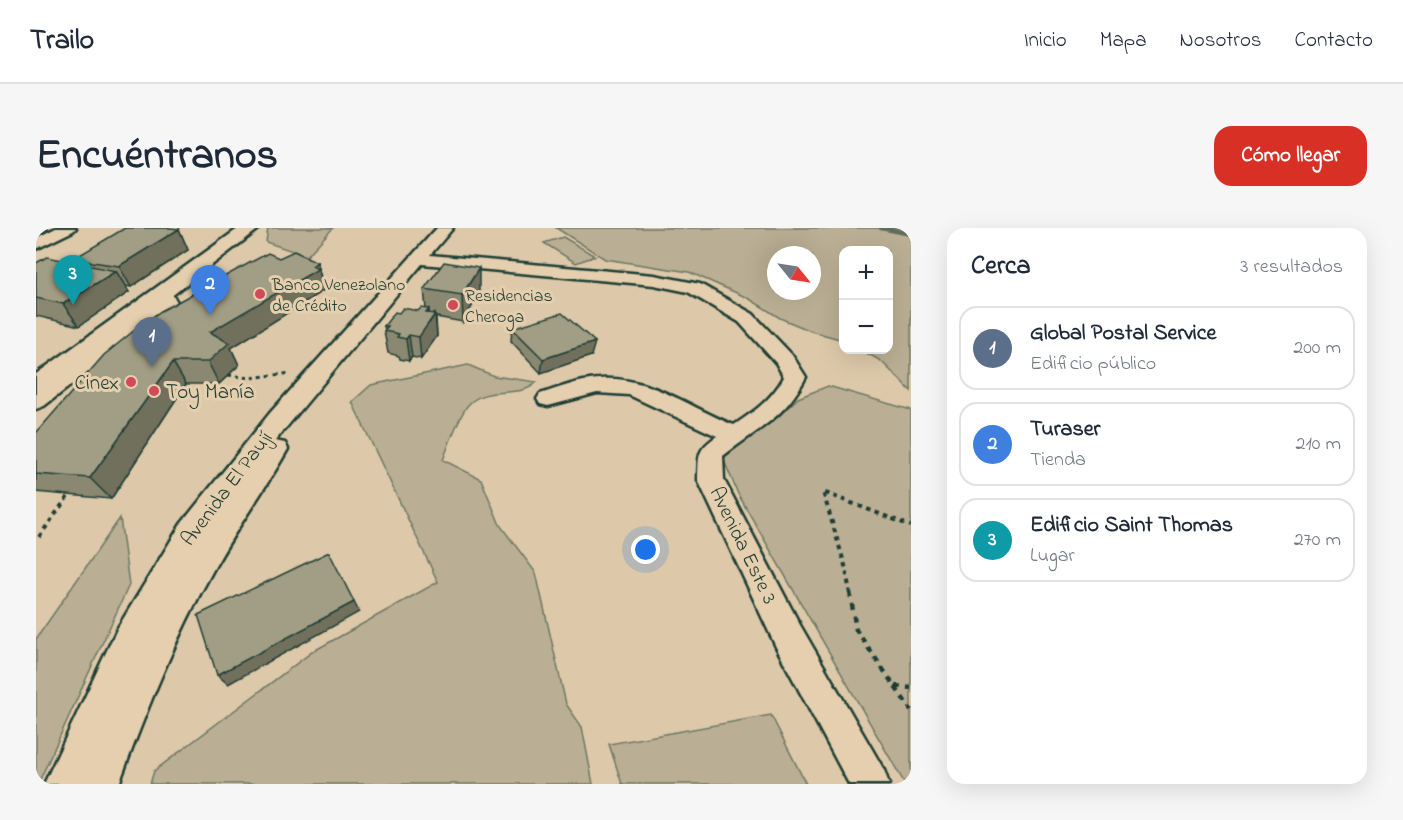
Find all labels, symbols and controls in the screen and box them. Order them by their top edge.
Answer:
text: Trailo [30,21,94,62]
text: Inicio [1024,26,1067,56]
text: Mapa [1100,26,1147,56]
text: Nosotros [1180,26,1262,56]
text: Contacto [1295,26,1373,56]
text: Encuéntranos [36,126,278,187]
button: Cómo llegar [1214,126,1367,186]
north arrow [767,246,821,300]
map controls [839,246,893,354]
button: + [839,246,893,300]
text: Cerca [971,248,1031,286]
text: 3 resultados [1240,253,1343,282]
pin: 3 [54,256,93,305]
pin: 2 [190,266,230,315]
place label: Banco Venezolano de Crédito [271,273,405,320]
place label: Residencias Cheroga [465,284,553,332]
marker: Banco Venezolano de Crédito [253,287,267,301]
marker: Residencias Cheroga [446,298,460,312]
button: − [839,300,893,354]
pin: 1 [132,318,172,367]
text: Global Postal Service [1030,318,1216,350]
text: 1 [989,334,996,363]
text: 200 m [1293,334,1341,363]
text: Edificio público [1030,350,1156,379]
place label: Cinex [75,369,119,399]
marker: Cinex [124,375,138,389]
place label: Toy Manía [166,378,255,410]
marker: Toy Manía [147,384,161,398]
text: Turaser [1030,414,1100,446]
street label: Avenida El Paují [174,425,281,553]
text: 2 [988,430,997,459]
text: 210 m [1296,430,1341,459]
text: Tienda [1030,446,1086,475]
street label: Avenida Este 3 [701,482,784,610]
text: Edificio Saint Thomas [1030,510,1233,542]
text: 3 [988,526,997,555]
text: 270 m [1294,526,1341,555]
your location [631,535,660,564]
text: Lugar [1030,542,1075,571]

